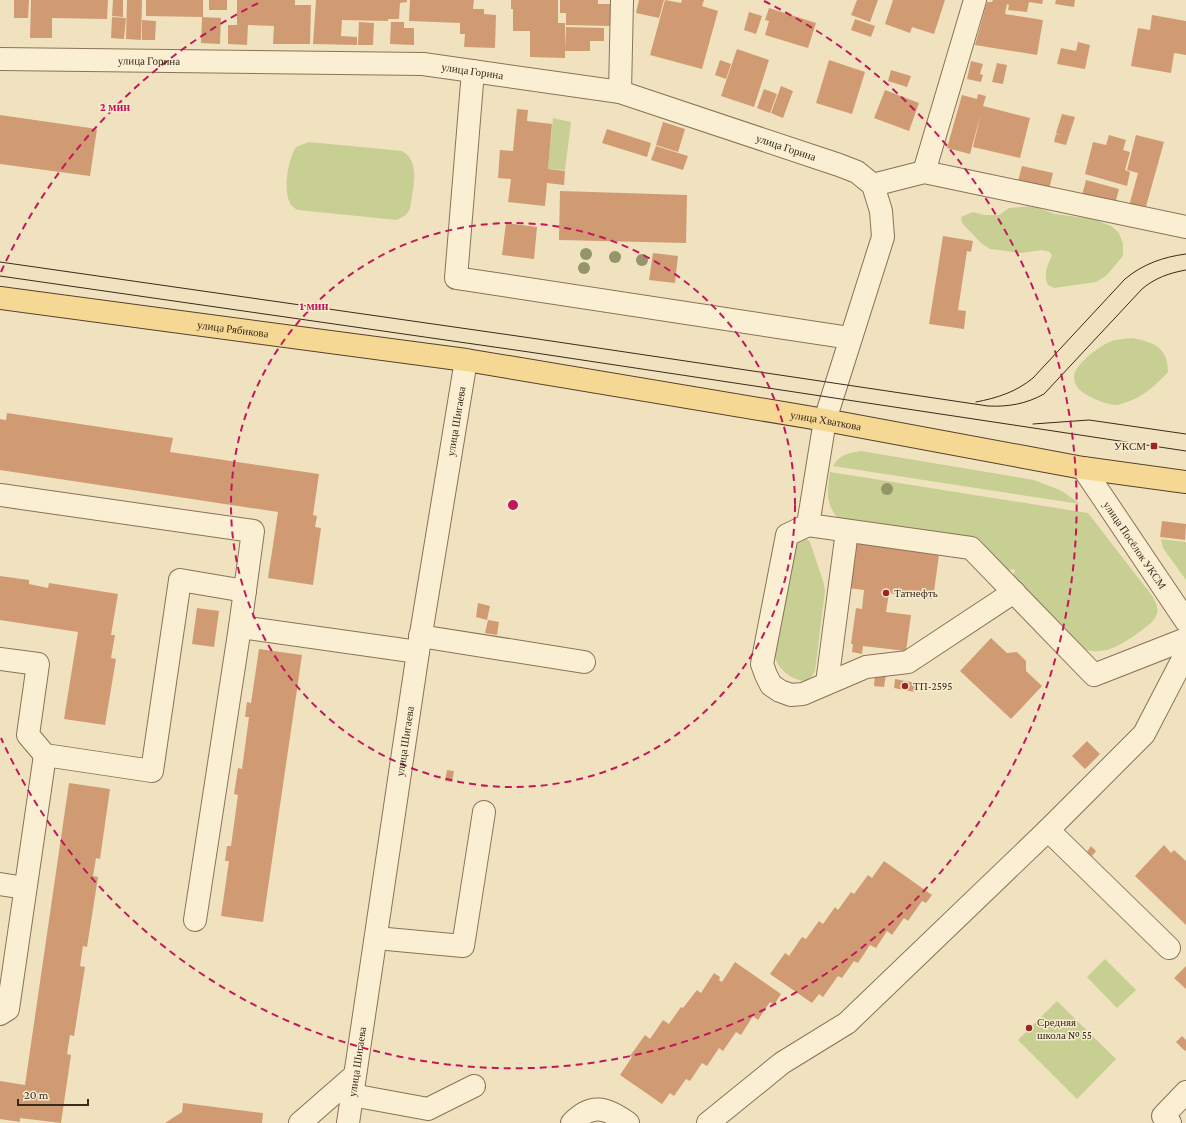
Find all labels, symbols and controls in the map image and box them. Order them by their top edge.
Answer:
street label: улица Горина [118,54,180,67]
street label: улица Горина [441,61,504,81]
text: 2 мин [100,100,130,114]
street label: улица Горина [755,132,818,163]
text: 1 мин [300,299,328,313]
street label: улица Рябикова [197,318,269,340]
street label: улица Шигаева [444,385,468,457]
street label: улица Хваткова [789,408,862,433]
place label: УКСМ [1114,440,1146,452]
marker: УКСМ [1149,441,1159,451]
centre of rings [506,498,520,512]
street label: улица Посёлок УКСМ [1101,499,1169,591]
place label: Татнефть [894,587,938,599]
marker: Татнефть [881,588,891,598]
place label: ТП-2595 [913,680,952,692]
marker: ТП-2595 [900,681,910,691]
street label: улица Шигаева [394,705,416,777]
place label: Средняя школа № 55 [1037,1016,1092,1041]
marker: Средняя школа № 55 [1024,1023,1034,1033]
street label: улица Шигаева [346,1026,368,1097]
scale bar [18,1081,88,1107]
text: 20 m [24,1088,49,1102]

